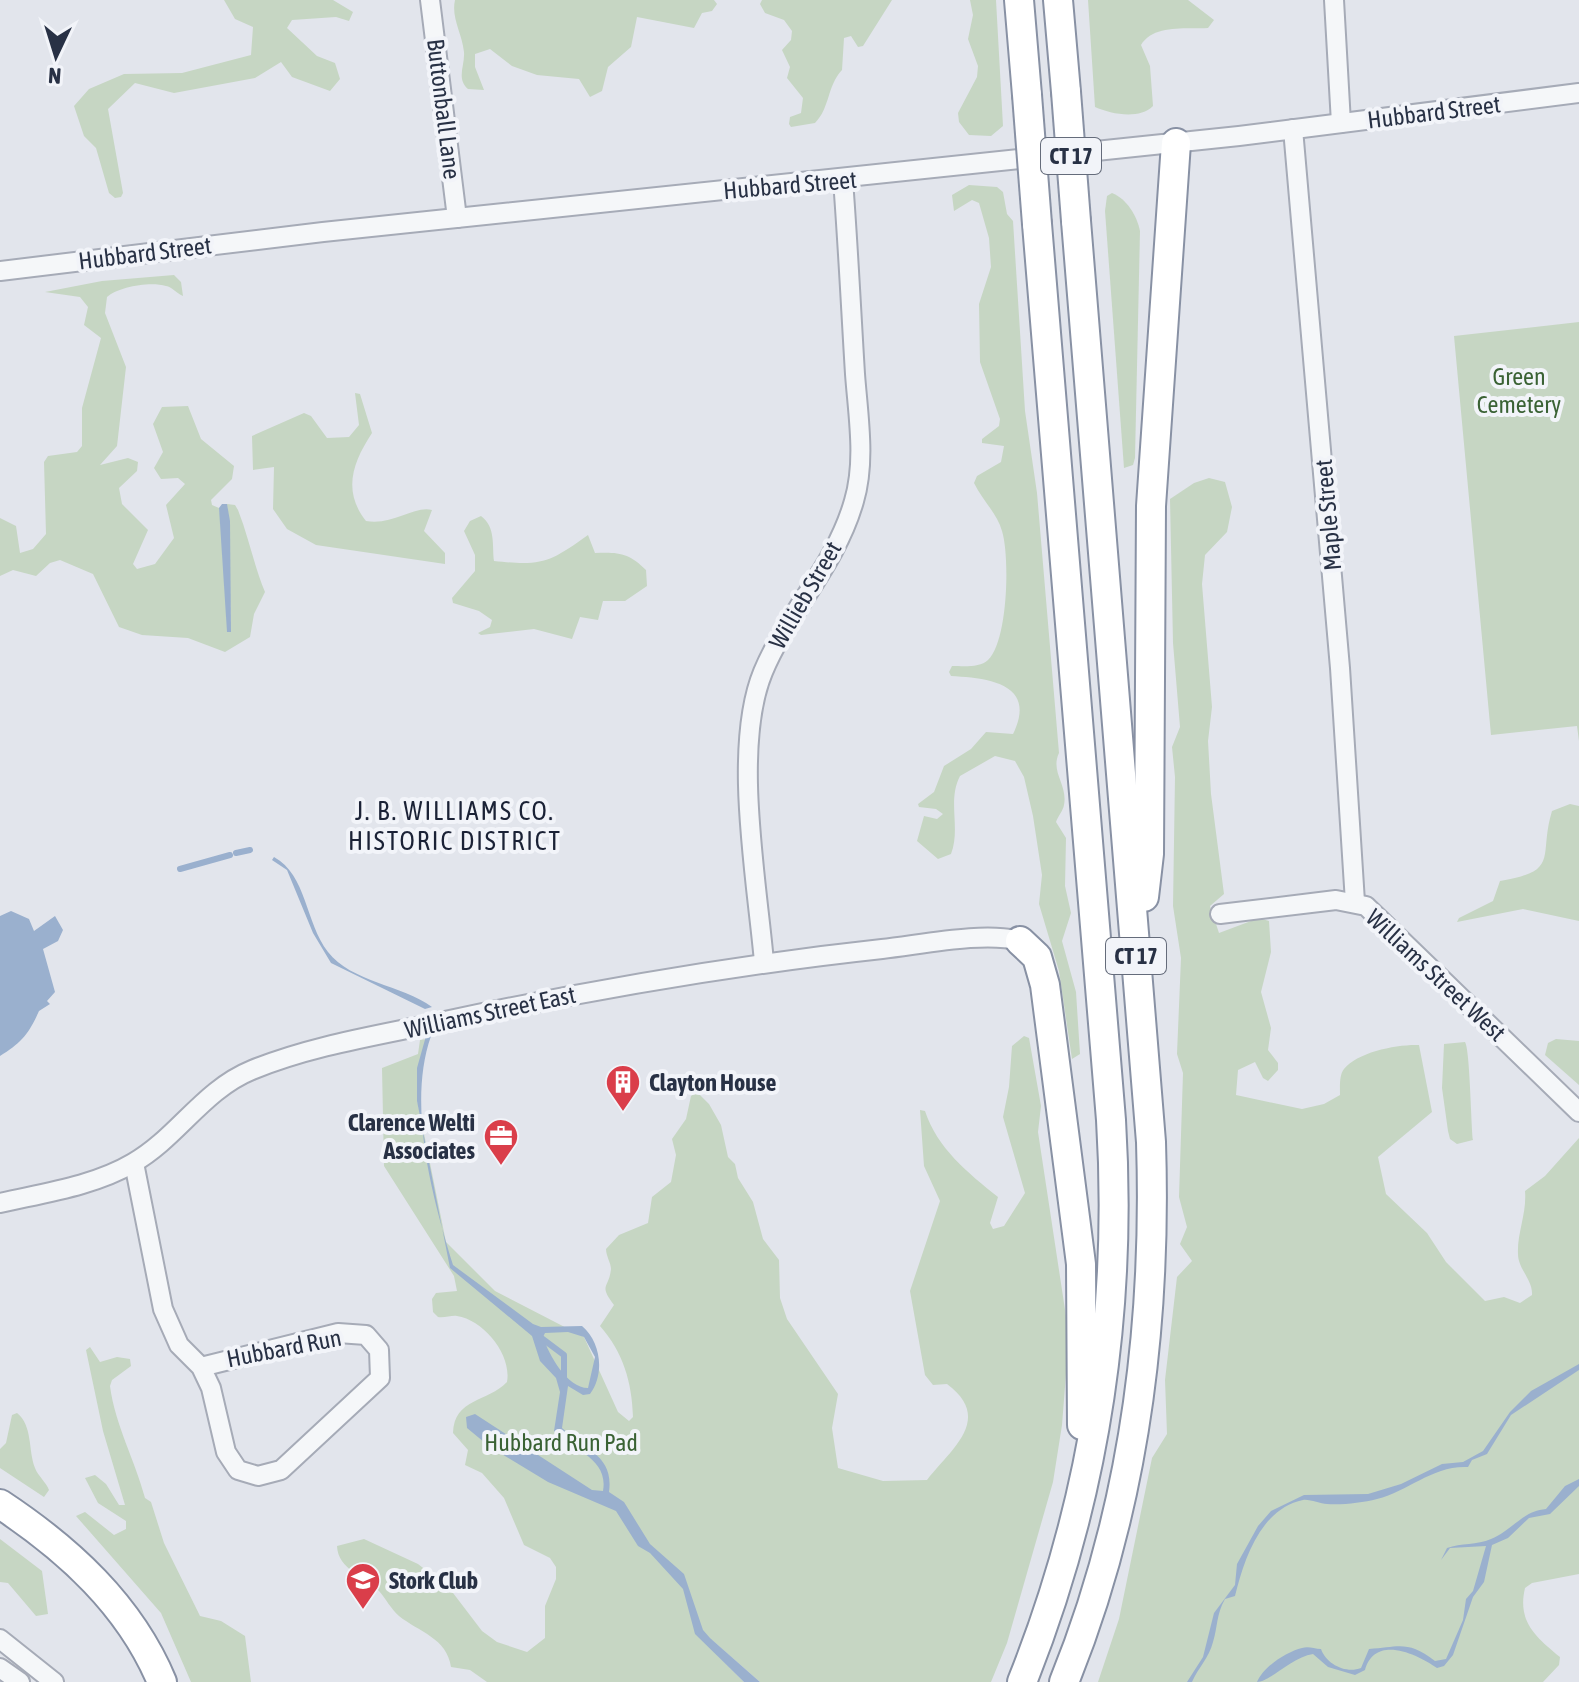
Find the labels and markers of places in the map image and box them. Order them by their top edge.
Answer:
building icon: Clayton House [604,1063,642,1113]
place label: Clayton House [649,1069,776,1096]
place label: Clarence Welti Associates [348,1109,476,1164]
office icon: Clarence Welti Associates [482,1117,520,1167]
school or university icon: Stork Club [344,1561,382,1611]
place label: Stork Club [389,1567,478,1594]

